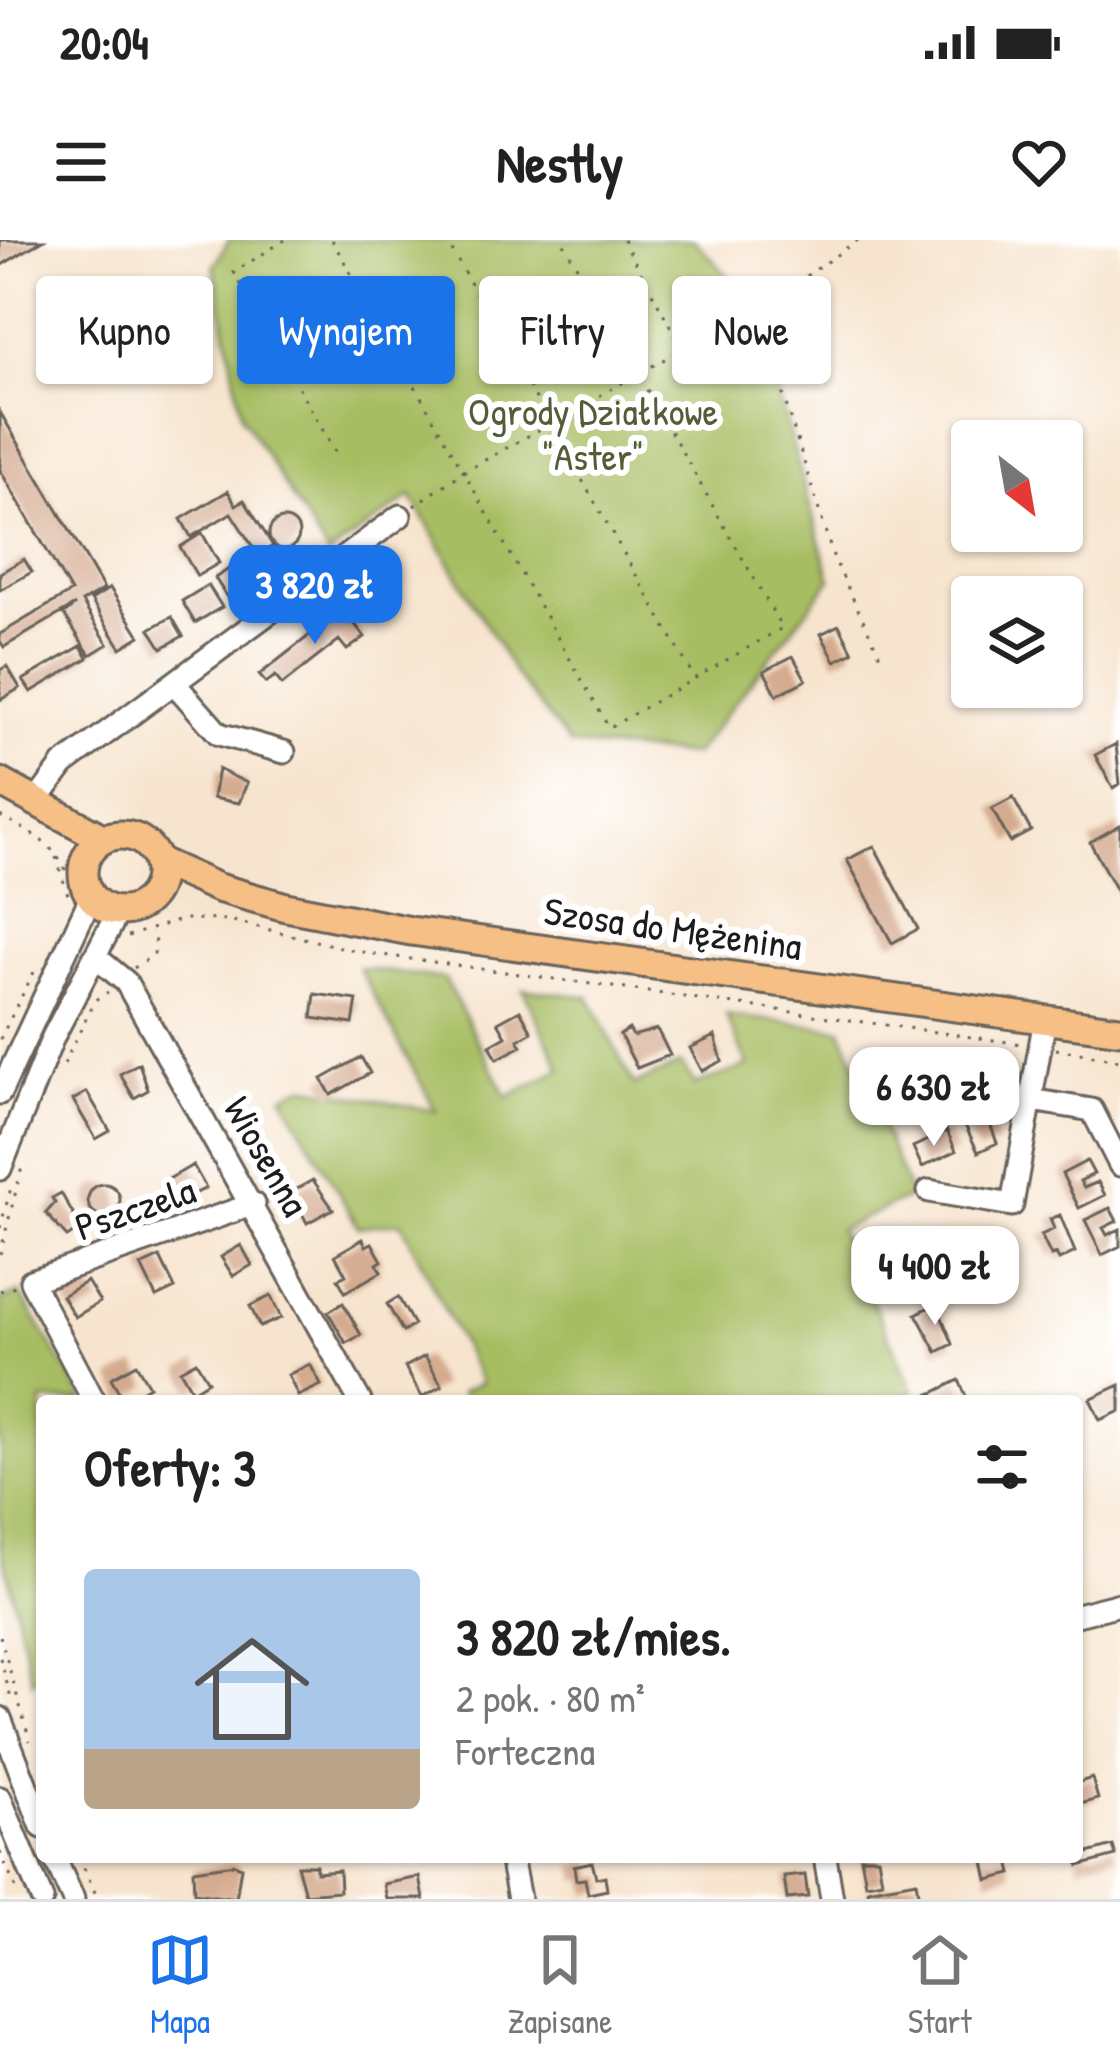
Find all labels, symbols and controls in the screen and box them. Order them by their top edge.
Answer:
text: 20:04 [60,12,149,73]
text: Nestly [497,126,623,199]
icon: menu [48,129,114,195]
icon: heart [1006,129,1072,195]
chip: Kupno [36,276,213,384]
chip: Wynajem [237,276,455,384]
chip: Filtry [479,276,648,384]
chip: Nowe [672,276,831,384]
park label: Ogrody Działkowe "Aster" [468,384,718,482]
north arrow [951,420,1083,552]
map controls [951,420,1083,708]
pin: 3 820 zł [191,545,439,647]
text: 3 820 zł [255,557,375,610]
button: layers [951,576,1083,708]
street label: Szosa do Mężenina [541,883,805,972]
pin: 6 630 zł [810,1047,1058,1149]
text: 6 630 zł [876,1059,992,1112]
street label: Wiosenna [212,1086,323,1225]
street label: Pszczela [68,1162,202,1253]
pin: 4 400 zł [811,1226,1059,1328]
text: 4 400 zł [878,1238,992,1291]
text: Oferty: 3 [84,1433,256,1502]
icon: filters [969,1434,1035,1500]
text: 3 820 zł/mies. [456,1602,731,1671]
icon: home [180,1617,324,1761]
text: 2 pok. · 80 m² [456,1671,645,1724]
text: Forteczna [456,1724,595,1777]
tab: Mapa [147,1927,213,2043]
tab: Zapisane [508,1927,612,2043]
tab: Start [907,1927,973,2043]

